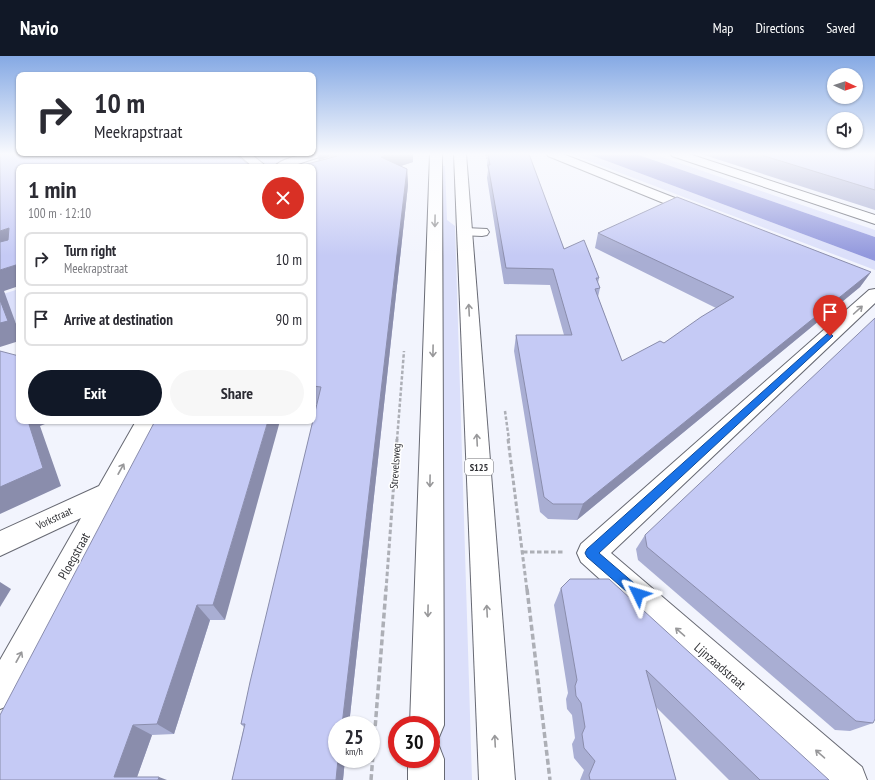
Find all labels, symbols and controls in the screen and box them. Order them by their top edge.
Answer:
text: Navio [20,16,58,40]
text: Map [713,19,733,37]
text: Directions [755,19,804,37]
text: Saved [826,19,855,37]
north arrow [827,68,863,104]
map controls [827,68,863,148]
text: 10 m [94,84,145,121]
icon: right [28,88,80,140]
button: sound [827,112,863,148]
text: Meekrapstraat [94,120,182,143]
text: 1 min [28,174,76,205]
button: close [262,177,304,219]
text: 100 m · 12:10 [28,205,91,222]
one-way arrow [431,214,439,227]
text: Turn right [64,241,116,260]
icon: right [30,248,52,270]
text: 10 m [276,250,302,269]
text: Meekrapstraat [64,260,128,277]
pin [813,295,847,336]
icon: arrive [819,301,841,323]
one-way arrow [466,304,473,317]
one-way arrow [853,305,863,315]
icon: arrive [30,308,52,330]
text: Arrive at destination [64,310,173,329]
text: 90 m [276,310,302,329]
one-way arrow [429,344,436,357]
button: Exit [28,370,162,416]
button: Share [170,370,304,416]
one-way arrow [473,434,481,447]
street label: Strevelsweg [386,442,404,489]
road number: S125 [465,459,493,475]
one-way arrow [117,463,125,475]
one-way arrow [427,474,434,487]
street label: Vorkstraat [33,504,74,533]
street label: Ploegstraat [54,529,94,582]
position arrow [617,573,659,615]
one-way arrow [424,604,432,617]
one-way arrow [484,605,491,618]
one-way arrow [675,627,686,636]
street label: Lijnzaadstraat [691,639,750,693]
one-way arrow [15,651,23,663]
speed limit sign: 30 [388,716,440,768]
text: 25 [344,724,364,750]
one-way arrow [492,735,499,748]
text: km/h [345,745,363,758]
one-way arrow [815,750,825,759]

